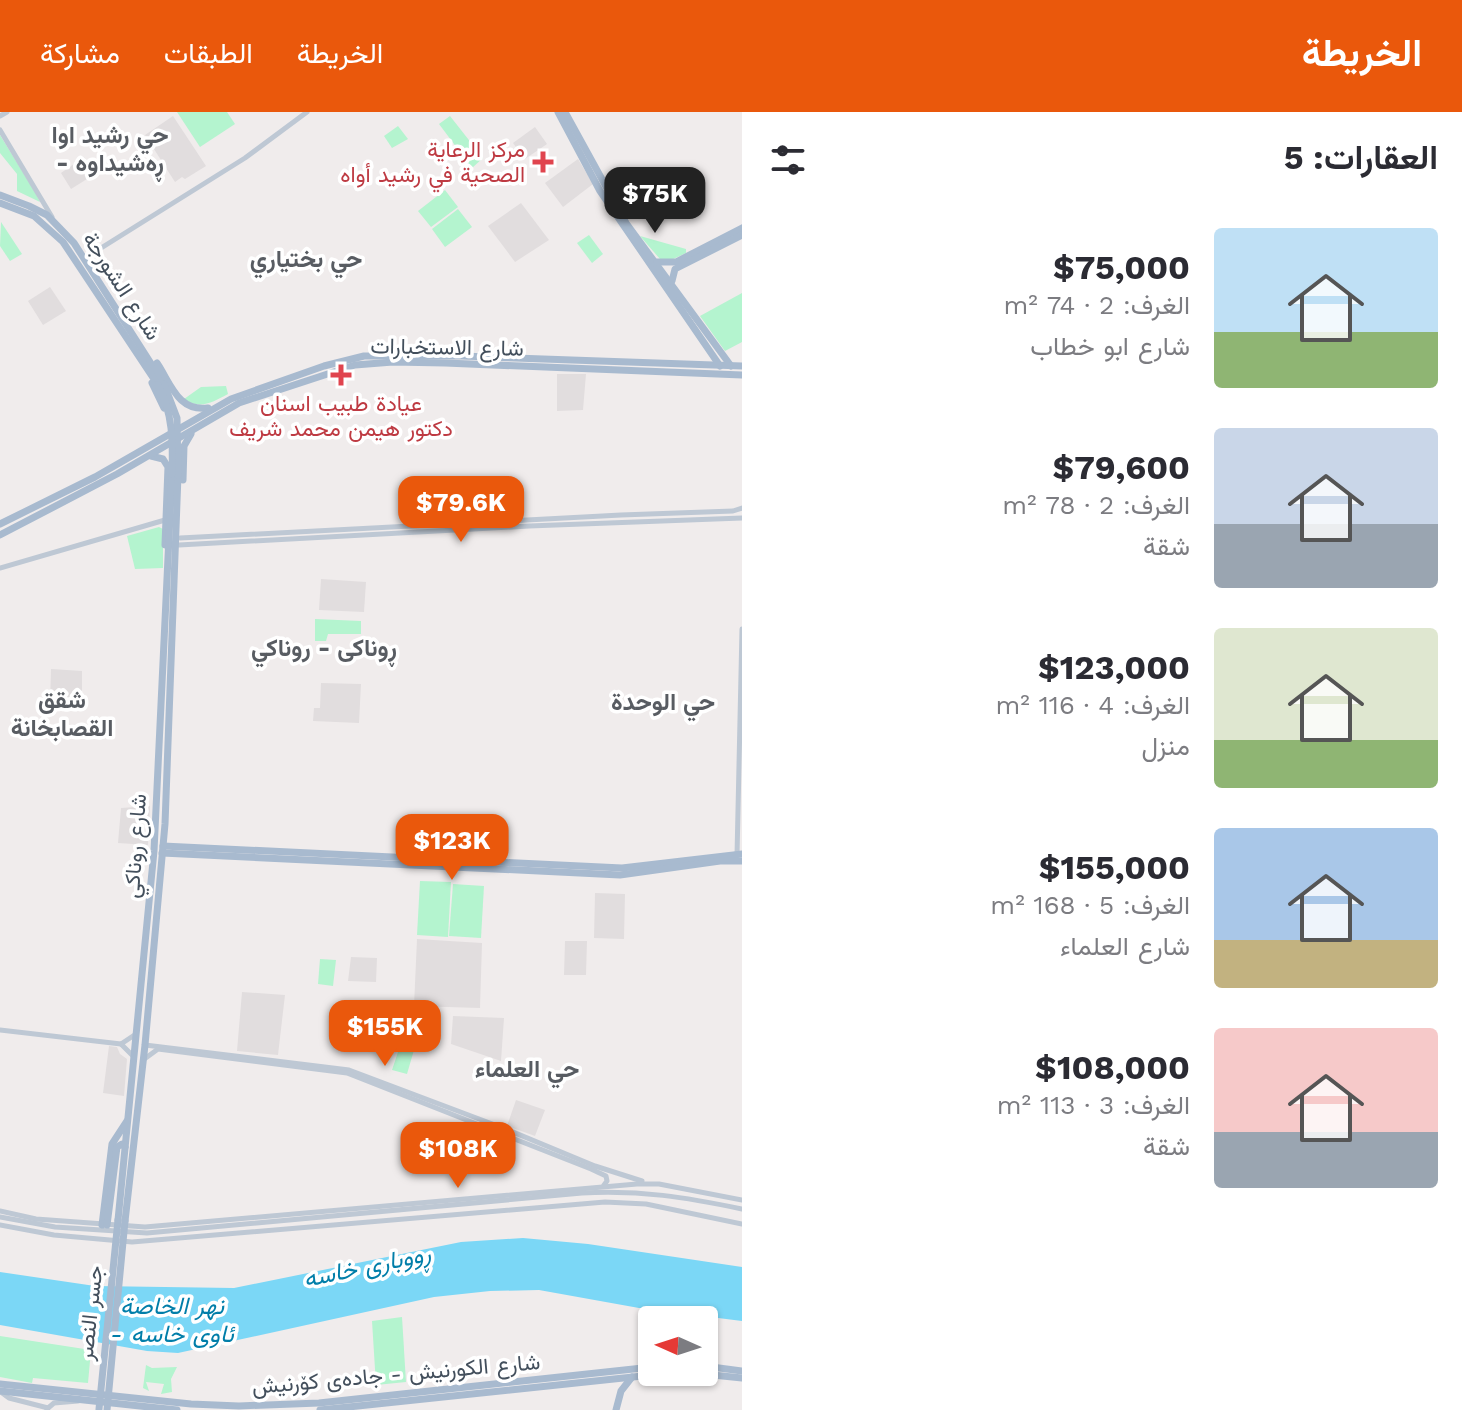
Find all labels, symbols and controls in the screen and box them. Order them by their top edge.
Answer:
text: الخريطة [1302,31,1422,75]
text: مشاركة [40,37,120,70]
text: الطبقات [164,37,253,70]
text: الخريطة [297,37,383,70]
district label: حي رشيد اوا - ڕەشیداوە [51,121,169,182]
place label: مركز الرعاية الصحية في رشيد أواه [340,137,525,193]
text: العقارات: 5 [1284,137,1438,177]
icon: filters [766,138,810,182]
marker: مركز الرعاية الصحية في رشيد أواه [532,151,554,173]
pin: $75K [608,167,702,235]
text: $75K [622,178,688,208]
street label: شارع الشورجة [76,227,166,346]
district label: حي بختياري [250,245,362,279]
text: $75,000 [1053,247,1190,287]
icon: home [1278,260,1374,356]
text: الغرف: 2 · 74 m² [1004,290,1190,320]
text: شارع ابو خطاب [1030,331,1190,361]
street label: شارع الاستخبارات [370,333,524,363]
marker: عيادة طبيب اسنان دكتور هيمن محمد شريف [330,364,352,386]
place label: عيادة طبيب اسنان دكتور هيمن محمد شريف [229,391,453,442]
text: $79,600 [1052,447,1190,487]
icon: home [1278,460,1374,556]
pin: $79.6K [396,476,526,544]
text: $79.6K [416,487,506,517]
text: الغرف: 2 · 78 m² [1002,490,1190,520]
text: شقة [1143,531,1190,561]
district label: ڕوناکی - روناكي [251,634,397,668]
text: $123,000 [1038,647,1190,687]
icon: home [1278,660,1374,756]
district label: شقق القصابخانة [11,686,113,742]
district label: حي الوحدة [611,688,715,722]
text: الغرف: 4 · 116 m² [995,690,1190,720]
text: منزل [1141,731,1190,761]
street label: شارع روناكي [119,793,157,900]
pin: $123K [396,814,508,882]
text: $123K [414,825,490,855]
text: $155,000 [1039,847,1190,887]
icon: home [1278,860,1374,956]
text: الغرف: 5 · 168 m² [990,890,1190,920]
text: شارع العلماء [1060,931,1190,961]
pin: $155K [329,1000,441,1068]
text: $155K [347,1011,423,1041]
text: $108,000 [1035,1047,1190,1087]
district label: حي العلماء [475,1055,579,1089]
icon: home [1278,1060,1374,1156]
text: الغرف: 3 · 113 m² [997,1090,1190,1120]
pin: $108K [402,1122,514,1190]
text: شقة [1143,1131,1190,1161]
text: $108K [419,1133,497,1163]
water label: ڕووباری خاسە [301,1239,434,1299]
street label: جسر النصر [72,1264,108,1363]
water label: نهر الخاصة - ئاوی خاسە [110,1292,236,1349]
north arrow [638,1306,718,1386]
map controls [638,1306,718,1386]
street label: شارع الكورنيش - جادەی کۆرنیش [251,1349,541,1401]

